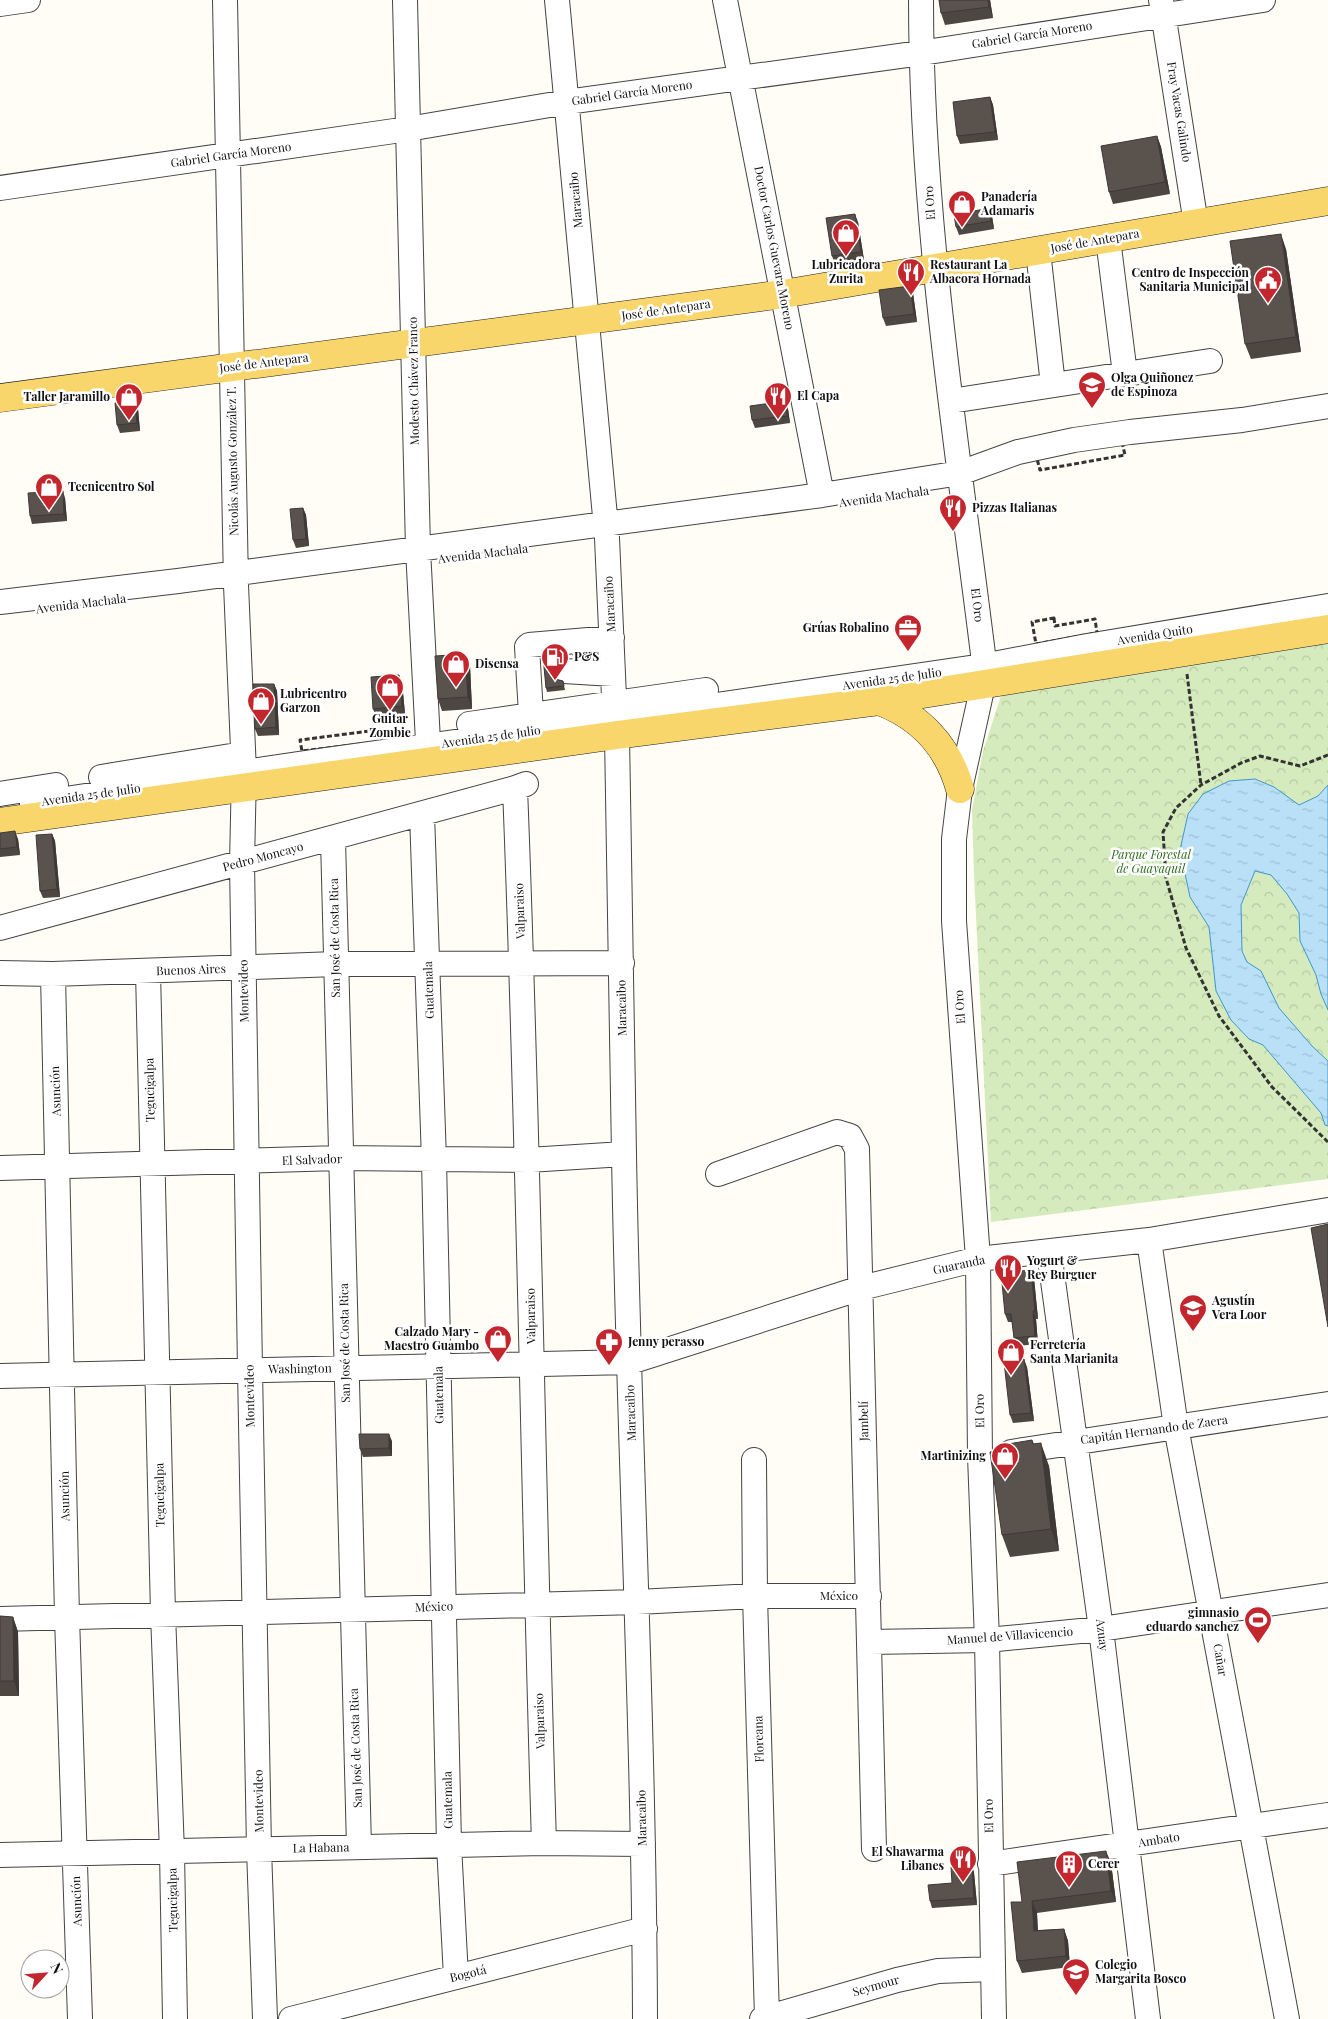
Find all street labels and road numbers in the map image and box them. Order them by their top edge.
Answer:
street label: Gabriel García Moreno [970,17,1094,51]
street label: Fray Vacas Galindo [1164,61,1196,164]
street label: Gabriel García Moreno [570,76,694,108]
street label: Gabriel García Moreno [169,138,293,170]
street label: Doctor Carlos Guevara Moreno [751,164,799,332]
street label: Maracaibo [565,171,585,229]
street label: El Oro [920,185,938,221]
street label: José de Antepara [1048,224,1140,256]
street label: José de Antepara [619,295,711,323]
street label: Modesto Chávez Franco [404,316,422,445]
street label: José de Antepara [217,349,309,376]
street label: Nicolás Augusto González T. [223,386,241,536]
street label: Avenida Machala [837,482,930,510]
street label: Avenida Machala [436,540,529,567]
street label: Maracaibo [600,575,618,633]
street label: El Oro [968,587,988,623]
street label: Avenida Machala [34,590,127,617]
street label: Avenida Quito [1115,620,1194,648]
street label: Avenida 25 de Julio [840,663,943,693]
street label: Avenida 25 de Julio [439,721,542,751]
street label: Avenida 25 de Julio [39,779,142,809]
street label: Pedro Moncayo [221,837,305,874]
street label: San José de Costa Rica [325,878,343,998]
street label: Valparaiso [510,882,528,940]
street label: Montevideo [234,959,252,1023]
street label: Buenos Aires [156,960,226,978]
street label: Guatemala [419,961,437,1019]
street label: Maracaibo [613,979,629,1036]
street label: El Oro [950,989,968,1025]
street label: Tegucigalpa [140,1058,158,1122]
street label: Asunción [46,1066,64,1117]
street label: El Salvador [282,1150,343,1168]
street label: Guaranda [931,1251,986,1277]
street label: San José de Costa Rica [335,1283,353,1403]
street label: Valparaiso [522,1287,539,1345]
street label: Washington [267,1359,332,1377]
street label: Montevideo [240,1364,258,1428]
street label: Guatemala [429,1366,447,1424]
street label: Maracaibo [621,1384,639,1441]
street label: El Oro [971,1393,987,1428]
street label: Jambelí [855,1400,871,1442]
street label: Capitán Hernando de Zaera [1079,1411,1229,1447]
street label: Tegucigalpa [150,1463,168,1527]
street label: Asunción [56,1471,72,1522]
street label: México [820,1587,859,1603]
street label: México [415,1597,454,1615]
street label: Azuay [1093,1617,1113,1652]
street label: Manuel de Villavicencio [946,1623,1074,1647]
street label: Cañar [1210,1642,1232,1678]
street label: San José de Costa Rica [345,1688,365,1808]
street label: Valparaiso [530,1692,548,1750]
street label: Floreana [749,1715,767,1763]
street label: Montevideo [249,1769,267,1833]
street label: Guatemala [438,1771,456,1829]
street label: Maracaibo [633,1789,649,1846]
street label: El Oro [980,1798,996,1833]
street label: Ambato [1136,1828,1181,1850]
street label: La Habana [292,1839,350,1855]
street label: Tegucigalpa [163,1868,181,1932]
street label: Asunción [67,1876,85,1927]
street label: Bogotá [448,1961,488,1985]
street label: Seymour [850,1971,902,1999]

